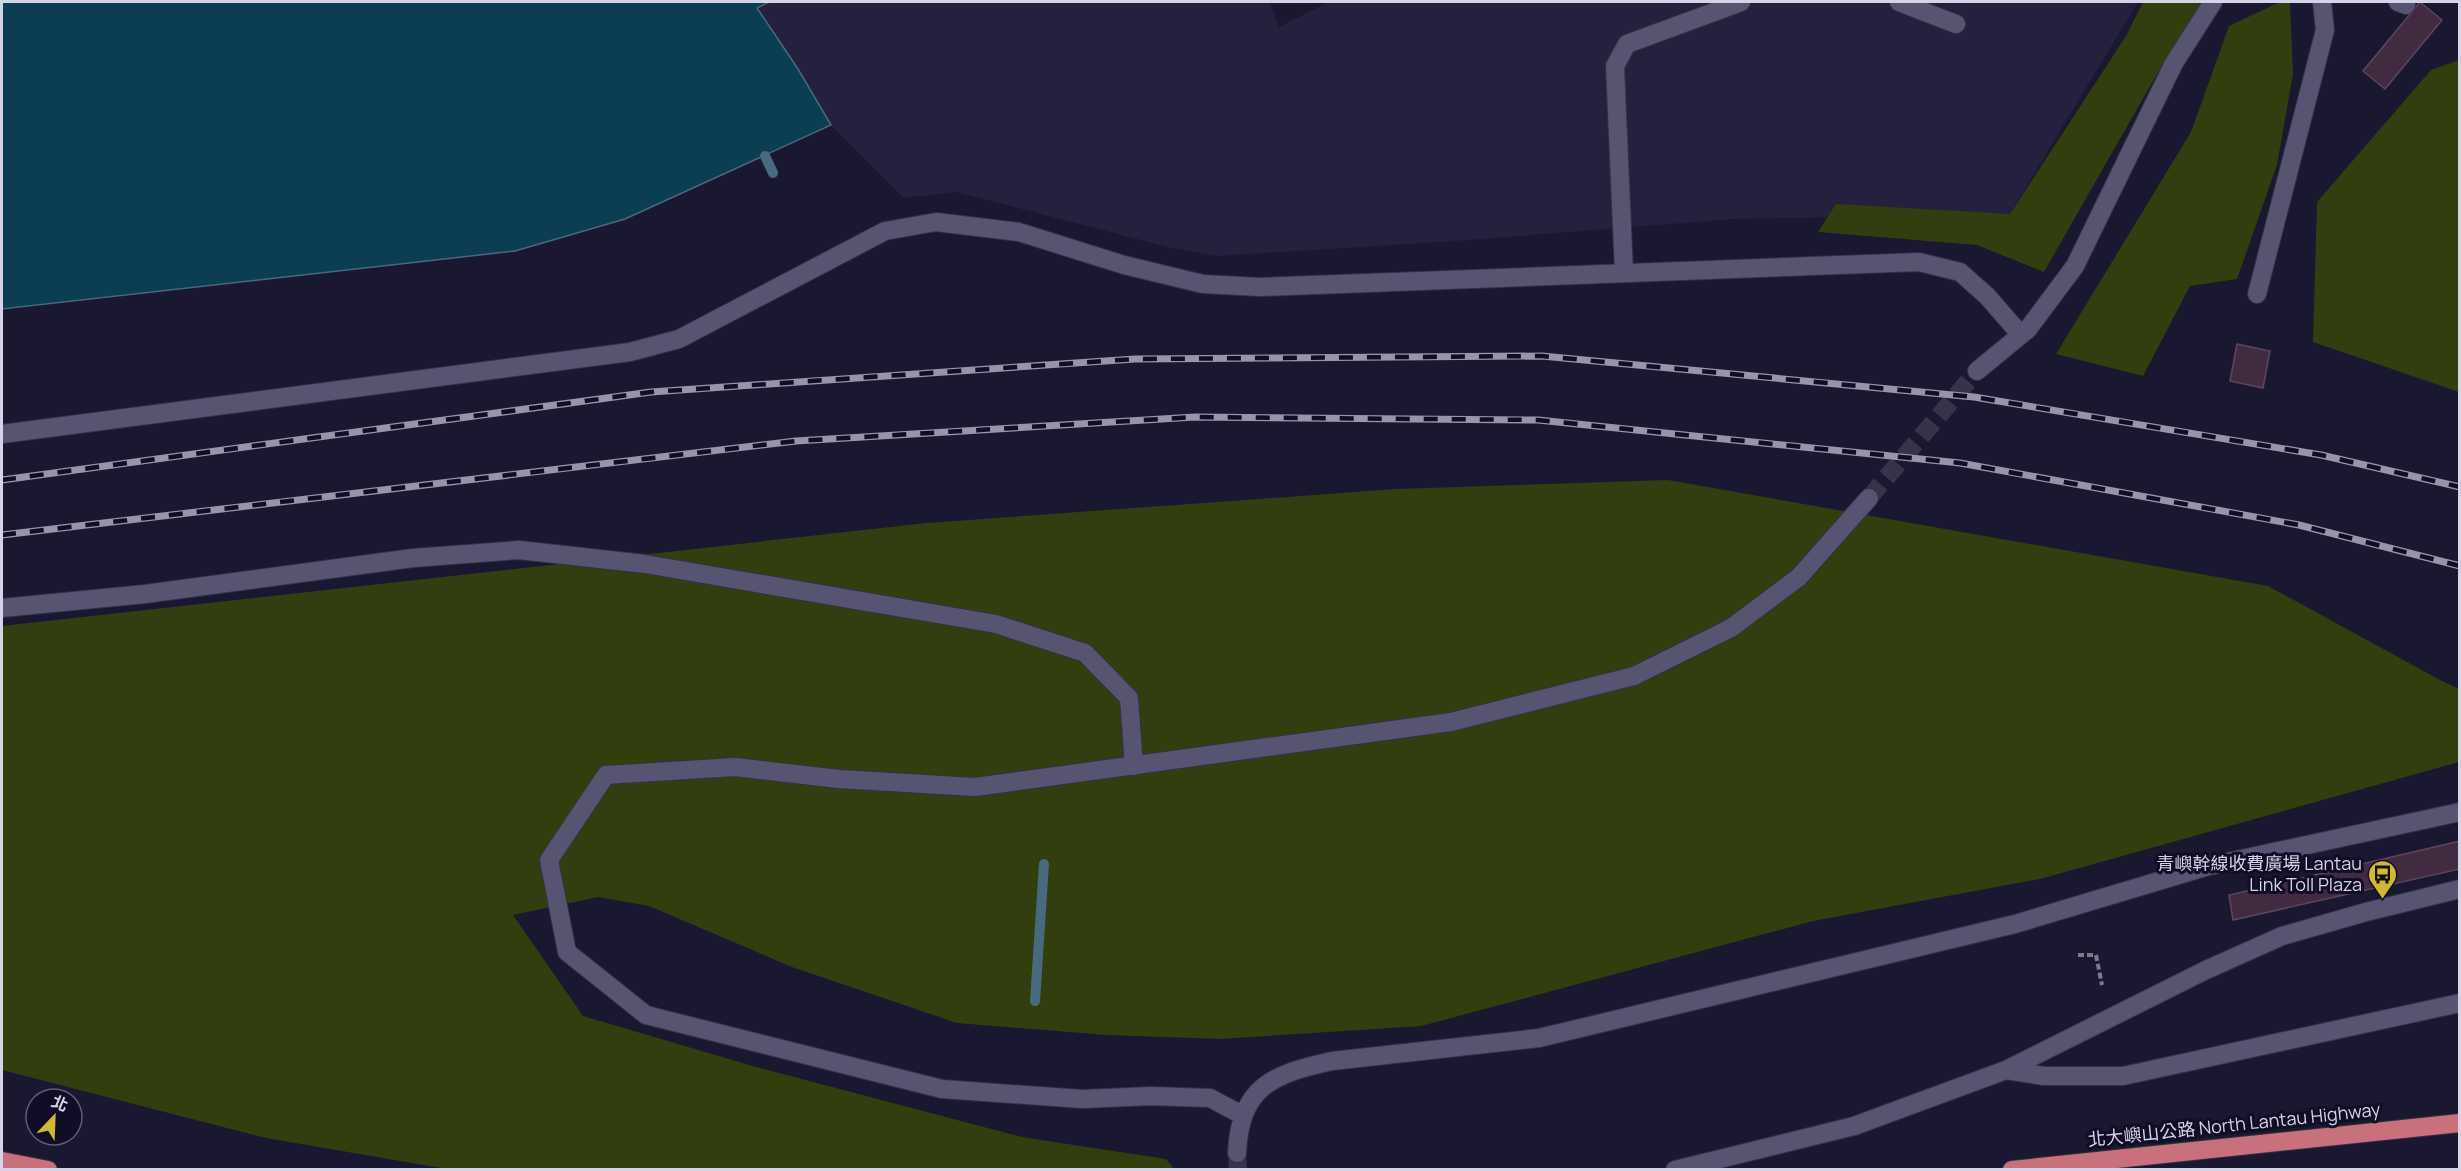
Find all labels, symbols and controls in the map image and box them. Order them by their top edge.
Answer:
place label: 青嶼幹線收費廣場 Lantau Link Toll Plaza [2157,851,2362,896]
bus stop icon: 青嶼幹線收費廣場 Lantau Link Toll Plaza [2367,858,2399,900]
north arrow [24,1087,84,1147]
text: 北 [48,1090,72,1116]
street label: 北大嶼山公路 North Lantau Highway [2086,1097,2382,1151]

